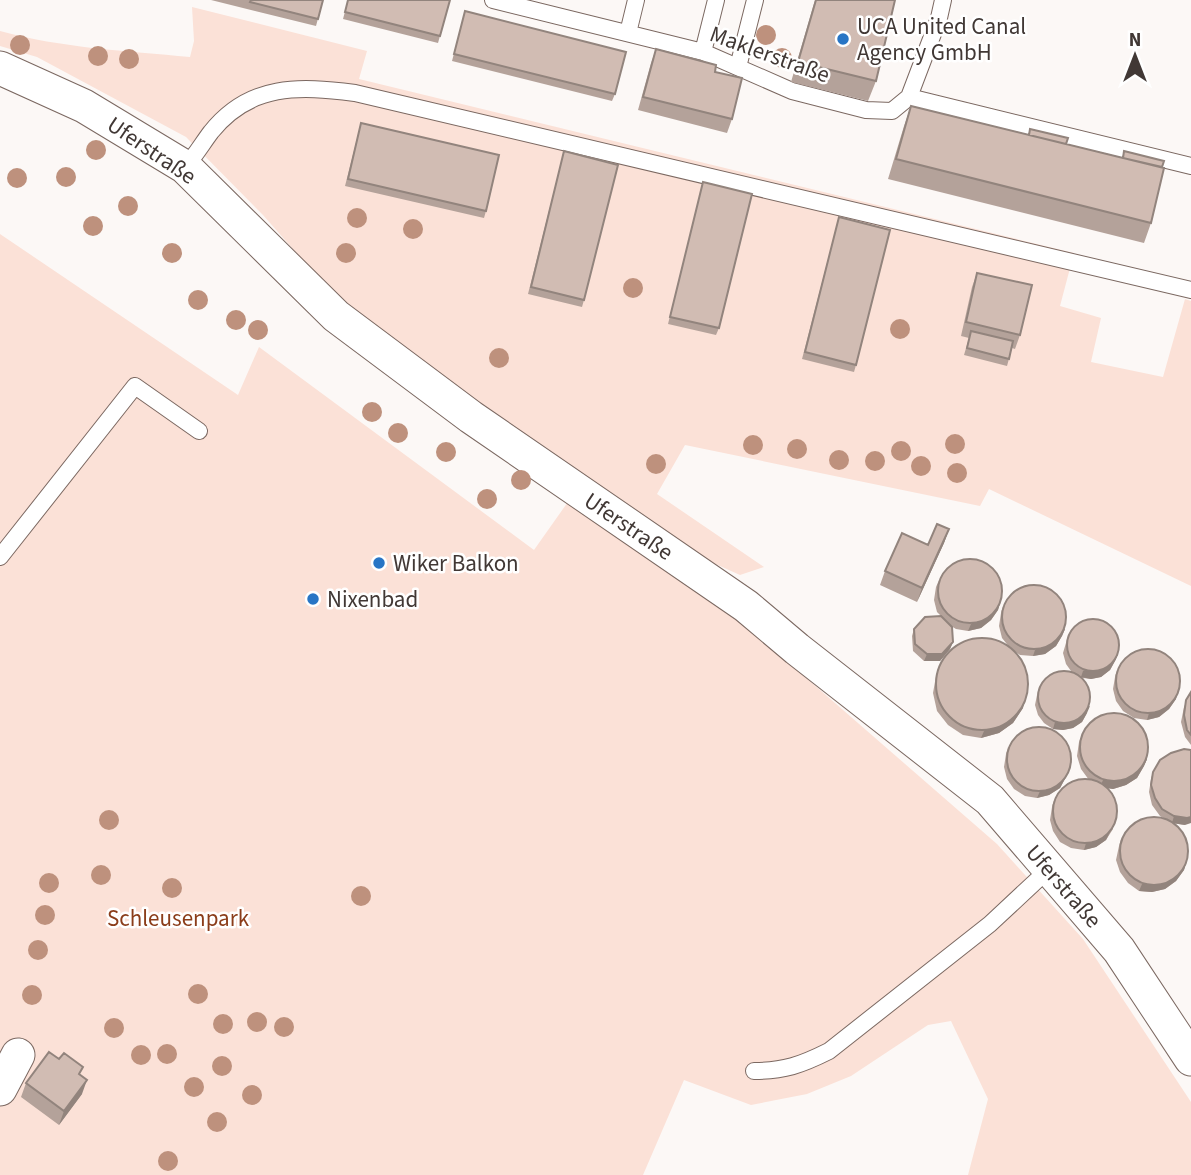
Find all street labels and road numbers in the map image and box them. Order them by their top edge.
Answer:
street label: Maklerstraße [705,18,834,91]
street label: Uferstraße [101,108,203,192]
street label: Uferstraße [578,484,680,568]
street label: Uferstraße [1018,837,1109,935]

